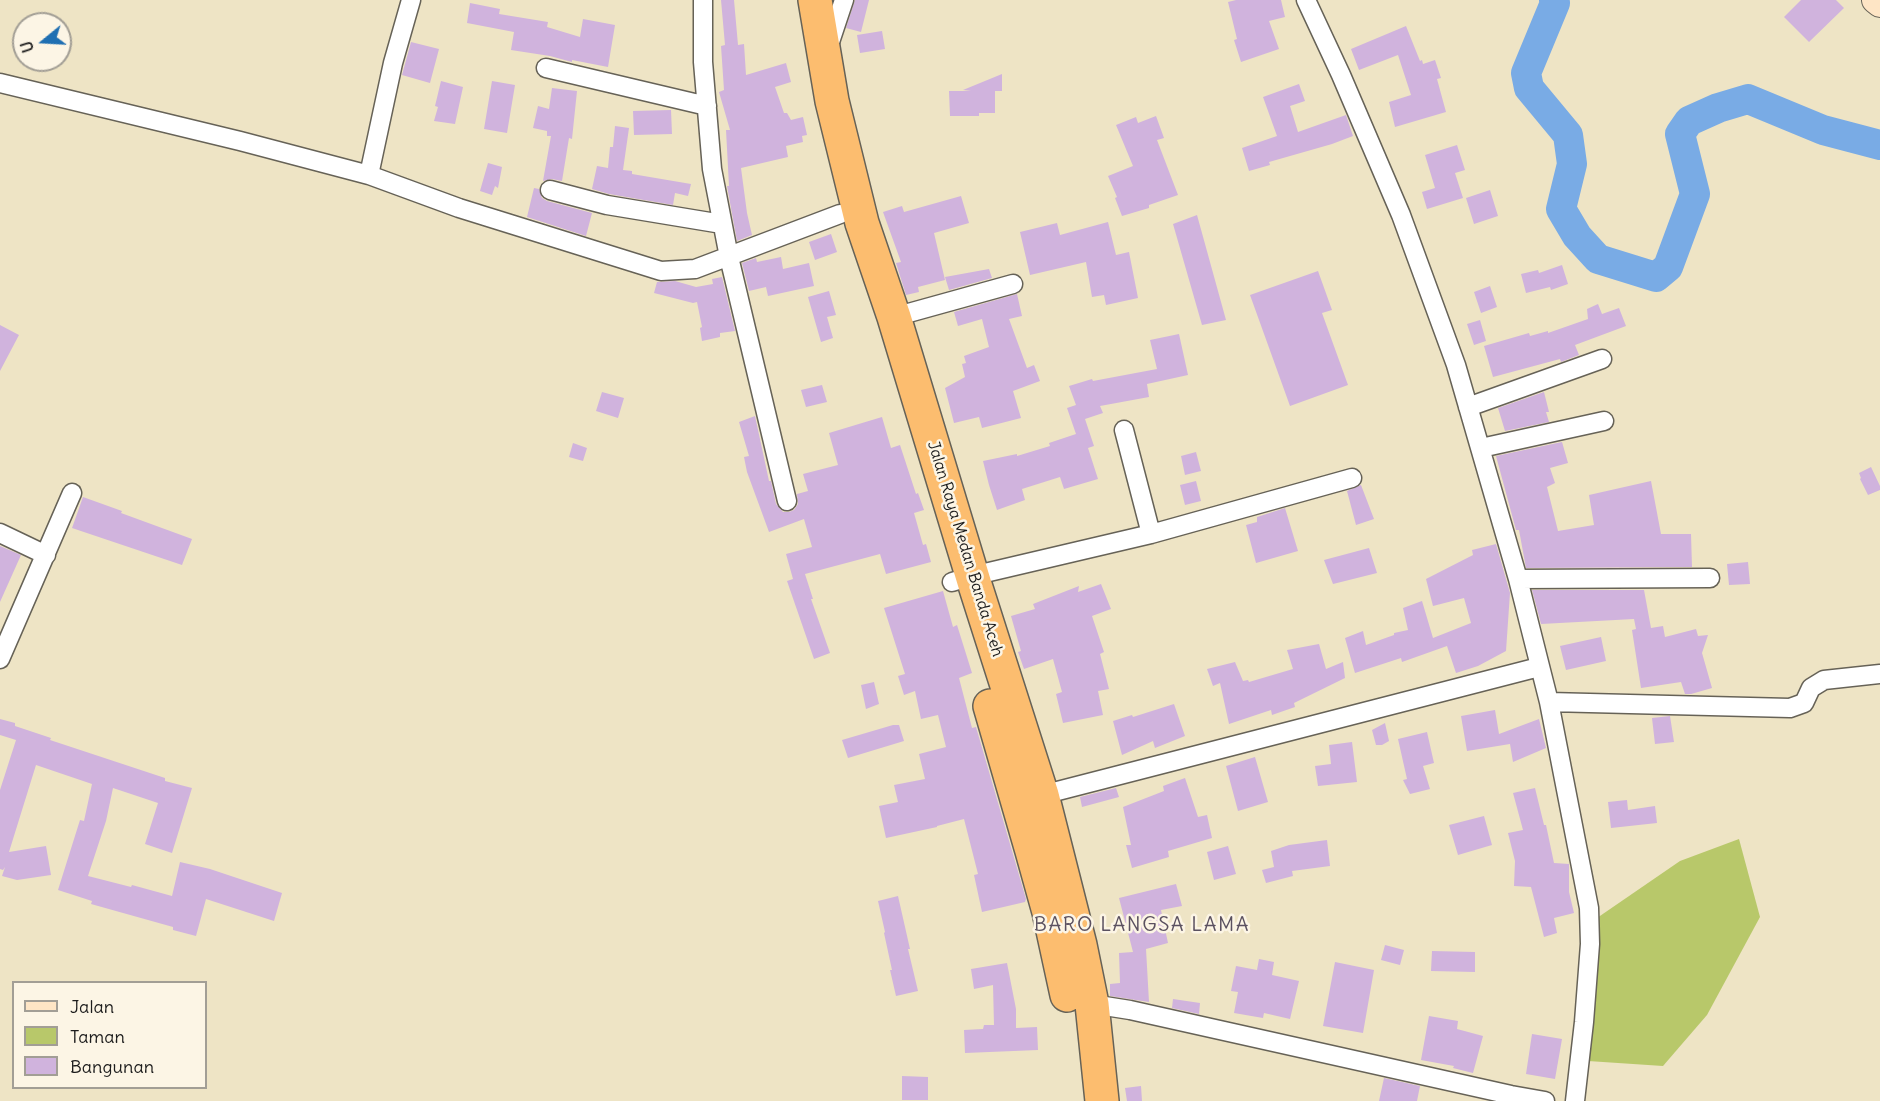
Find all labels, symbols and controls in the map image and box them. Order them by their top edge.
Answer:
north arrow [12,12,72,72]
text: U [16,39,38,55]
street label: Jalan Raya Medan Banda Aceh [923,439,1007,659]
district label: BARO LANGSA LAMA [1034,913,1250,937]
legend [12,981,207,1089]
text: Jalan [70,995,114,1018]
text: Taman [70,1025,125,1048]
text: Bangunan [70,1055,154,1078]

